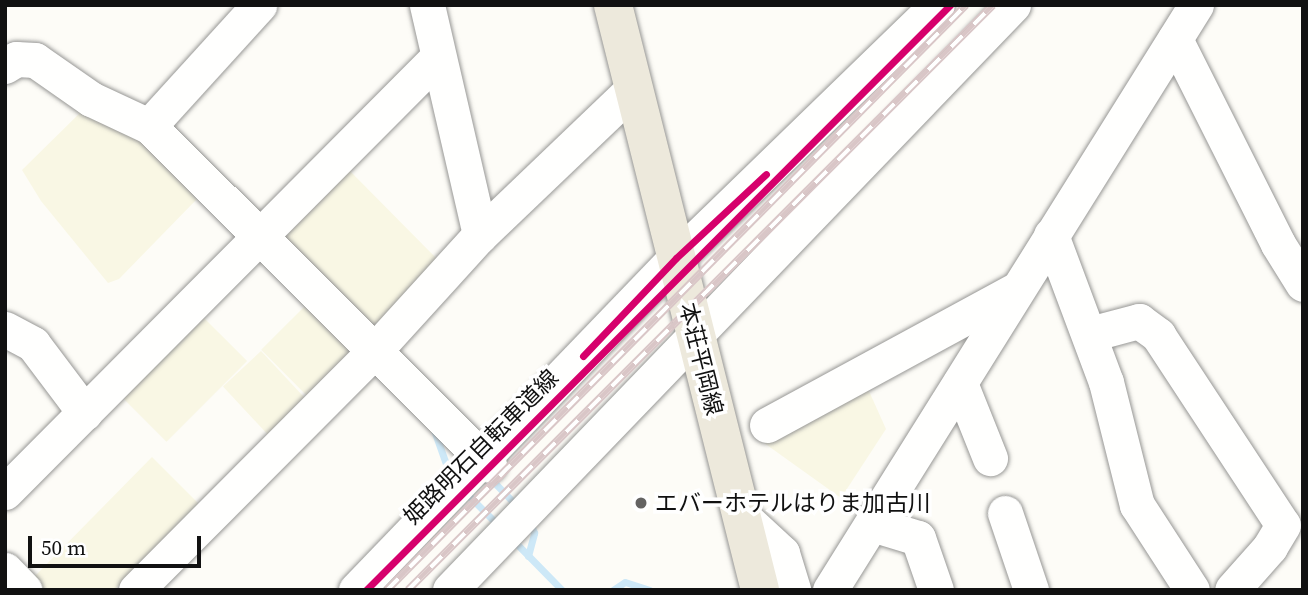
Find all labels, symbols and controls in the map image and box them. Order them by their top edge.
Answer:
street label: 本荘平岡線 [674,300,728,418]
street label: 姫路明石自転車道線 [398,364,564,530]
place label: エバーホテルはりま加古川 [655,489,931,517]
marker: エバーホテルはりま加古川 [633,495,649,511]
scale bar [32,522,205,566]
text: 50 m [41,533,86,562]

